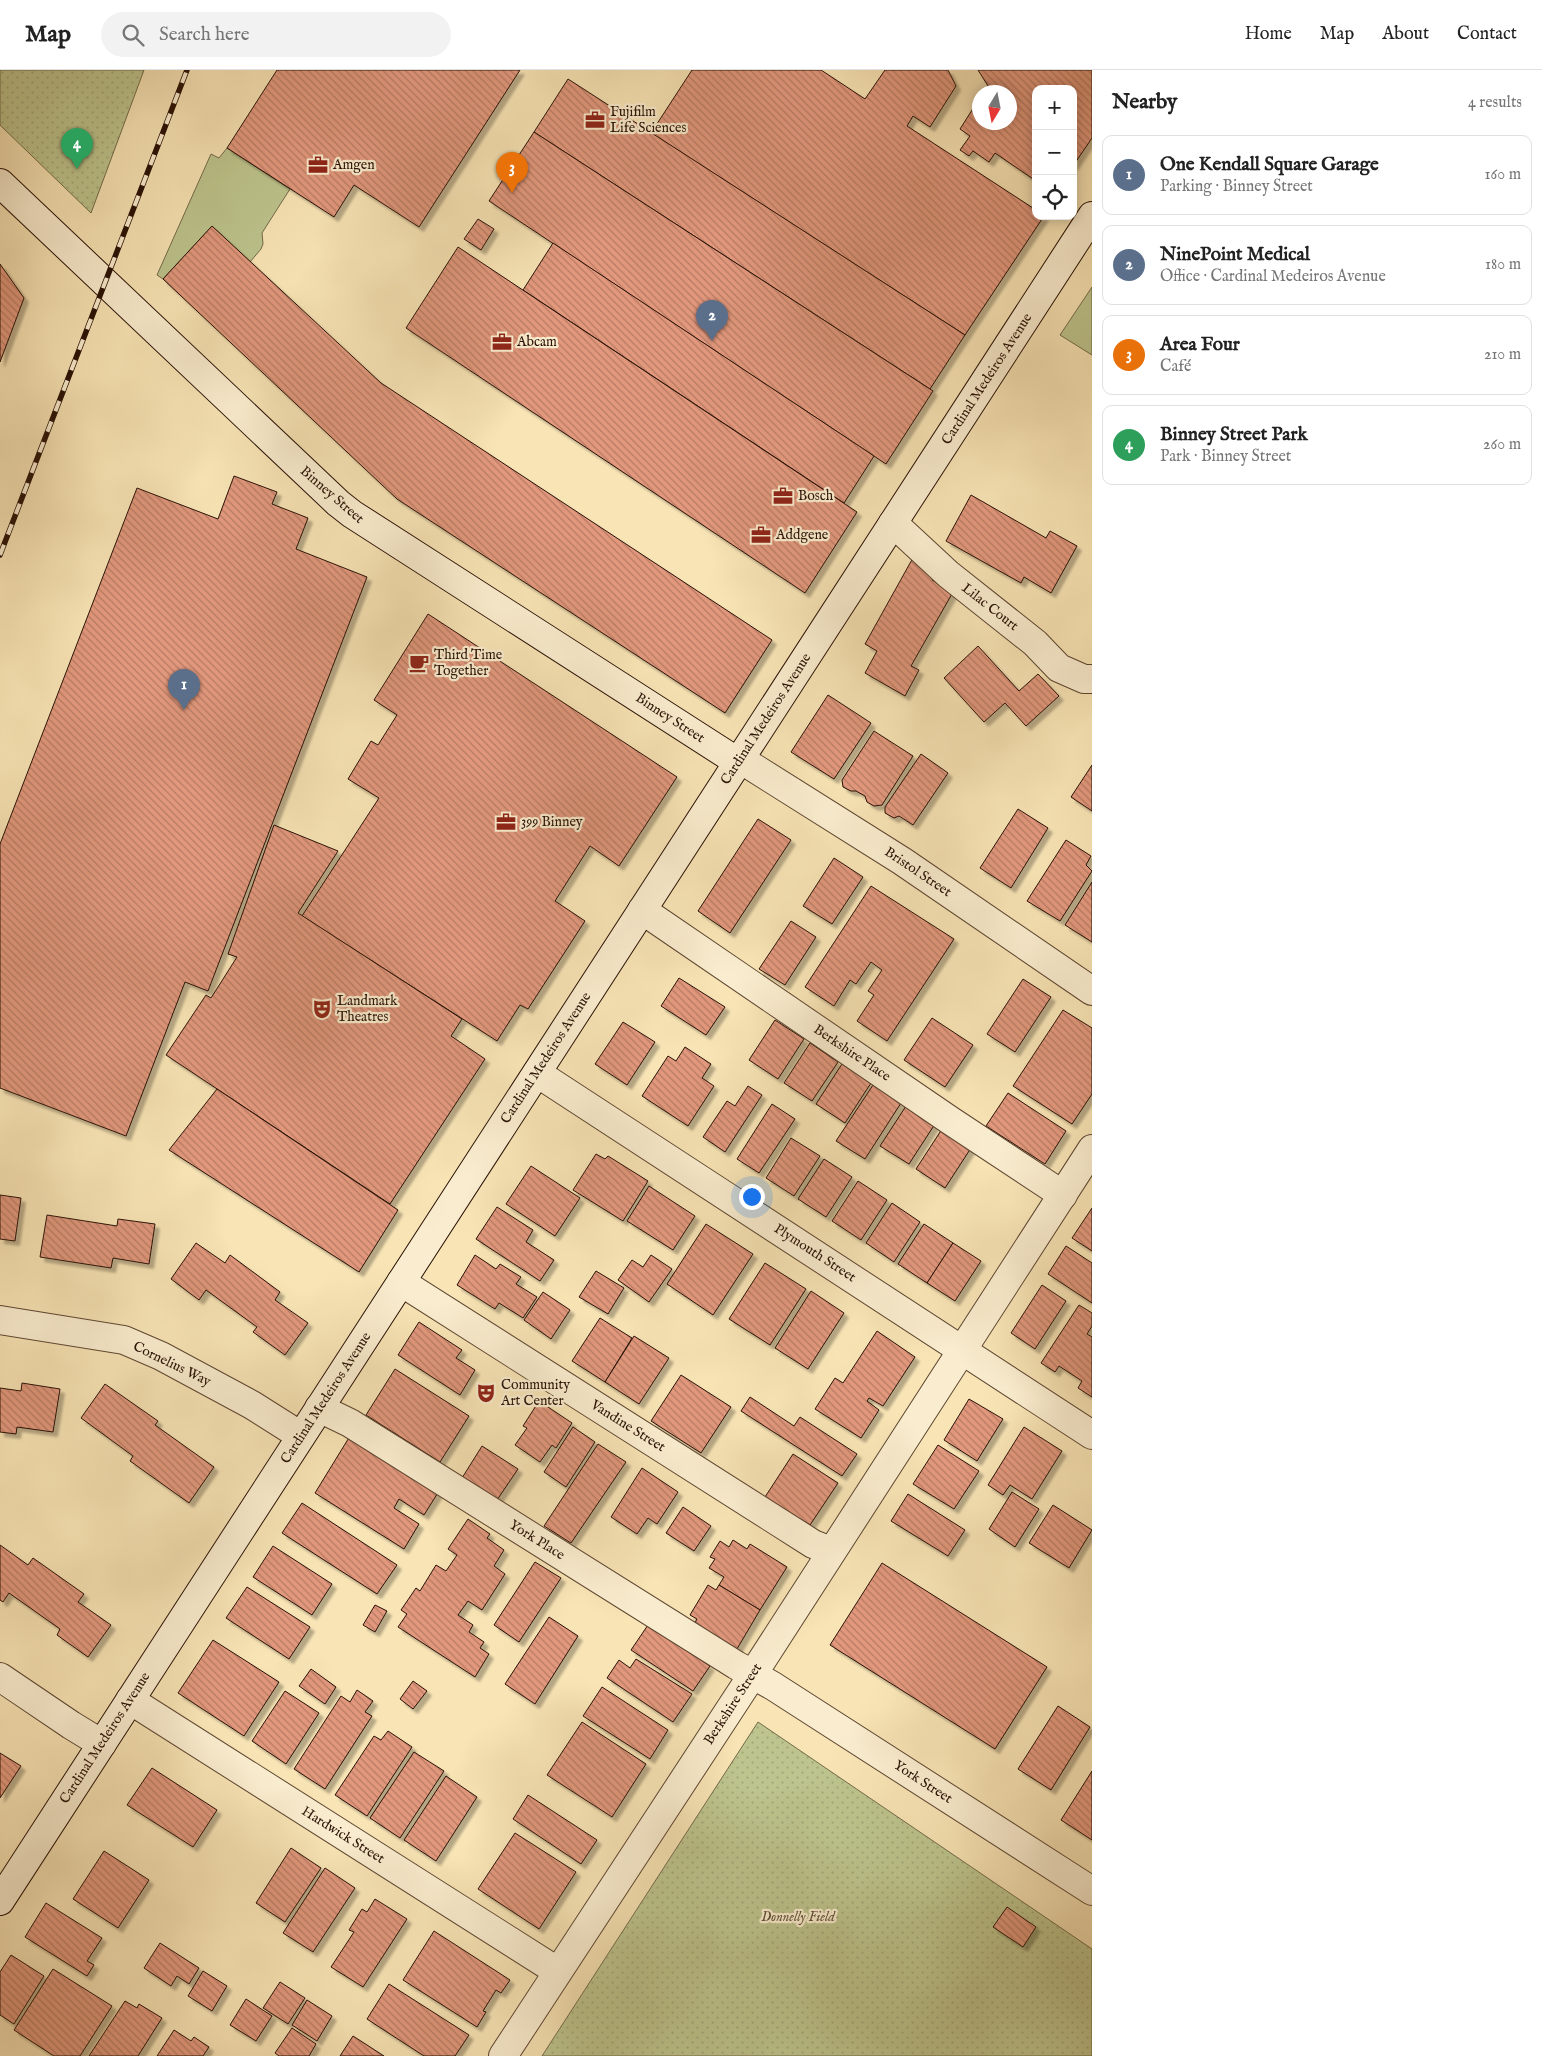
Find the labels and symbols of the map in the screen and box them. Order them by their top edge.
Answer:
north arrow [972,85,1017,130]
place label: Fujifilm Life Sciences [610,103,686,137]
office icon: Fujifilm Life Sciences [584,109,606,131]
pin: 4 [61,128,93,169]
pin: 3 [496,152,528,193]
office icon: Amgen [307,154,329,176]
place label: Amgen [332,156,375,174]
pin: 2 [696,300,728,341]
street label: Cardinal Medeiros Avenue [938,309,1037,448]
office icon: Abcam [491,331,513,353]
place label: Abcam [516,333,557,351]
street label: Binney Street [296,462,368,528]
office icon: Bosch [772,485,794,507]
place label: Bosch [798,487,834,505]
office icon: Addgene [750,524,772,546]
place label: Addgene [775,526,829,544]
street label: Lilac Court [958,579,1022,635]
place label: Third Time Together [434,646,503,680]
street label: Cardinal Medeiros Avenue [717,649,816,788]
cafe icon: Third Time Together [408,652,430,674]
pin: 1 [168,669,200,710]
street label: Binney Street [632,689,708,747]
office icon: 399 Binney [495,811,517,833]
place label: 399 Binney [521,813,583,831]
street label: Bristol Street [881,843,955,901]
street label: Cardinal Medeiros Avenue [497,988,596,1127]
place label: Landmark Theatres [337,992,398,1026]
theatre icon: Landmark Theatres [311,998,333,1020]
street label: Berkshire Place [810,1021,895,1086]
your location [739,1184,765,1210]
street label: Plymouth Street [771,1220,860,1286]
street label: Cardinal Medeiros Avenue [277,1328,376,1467]
street label: Cornelius Way [130,1337,214,1391]
place label: Community Art Center [500,1376,570,1410]
theatre icon: Community Art Center [475,1382,497,1404]
street label: Vandine Street [586,1395,669,1456]
street label: York Place [506,1516,569,1564]
street label: Berkshire Street [700,1660,766,1748]
street label: Cardinal Medeiros Avenue [56,1668,155,1807]
street label: York Street [890,1756,956,1808]
street label: Hardwick Street [298,1802,388,1868]
park label: Donnelly Field [761,1908,836,1926]

